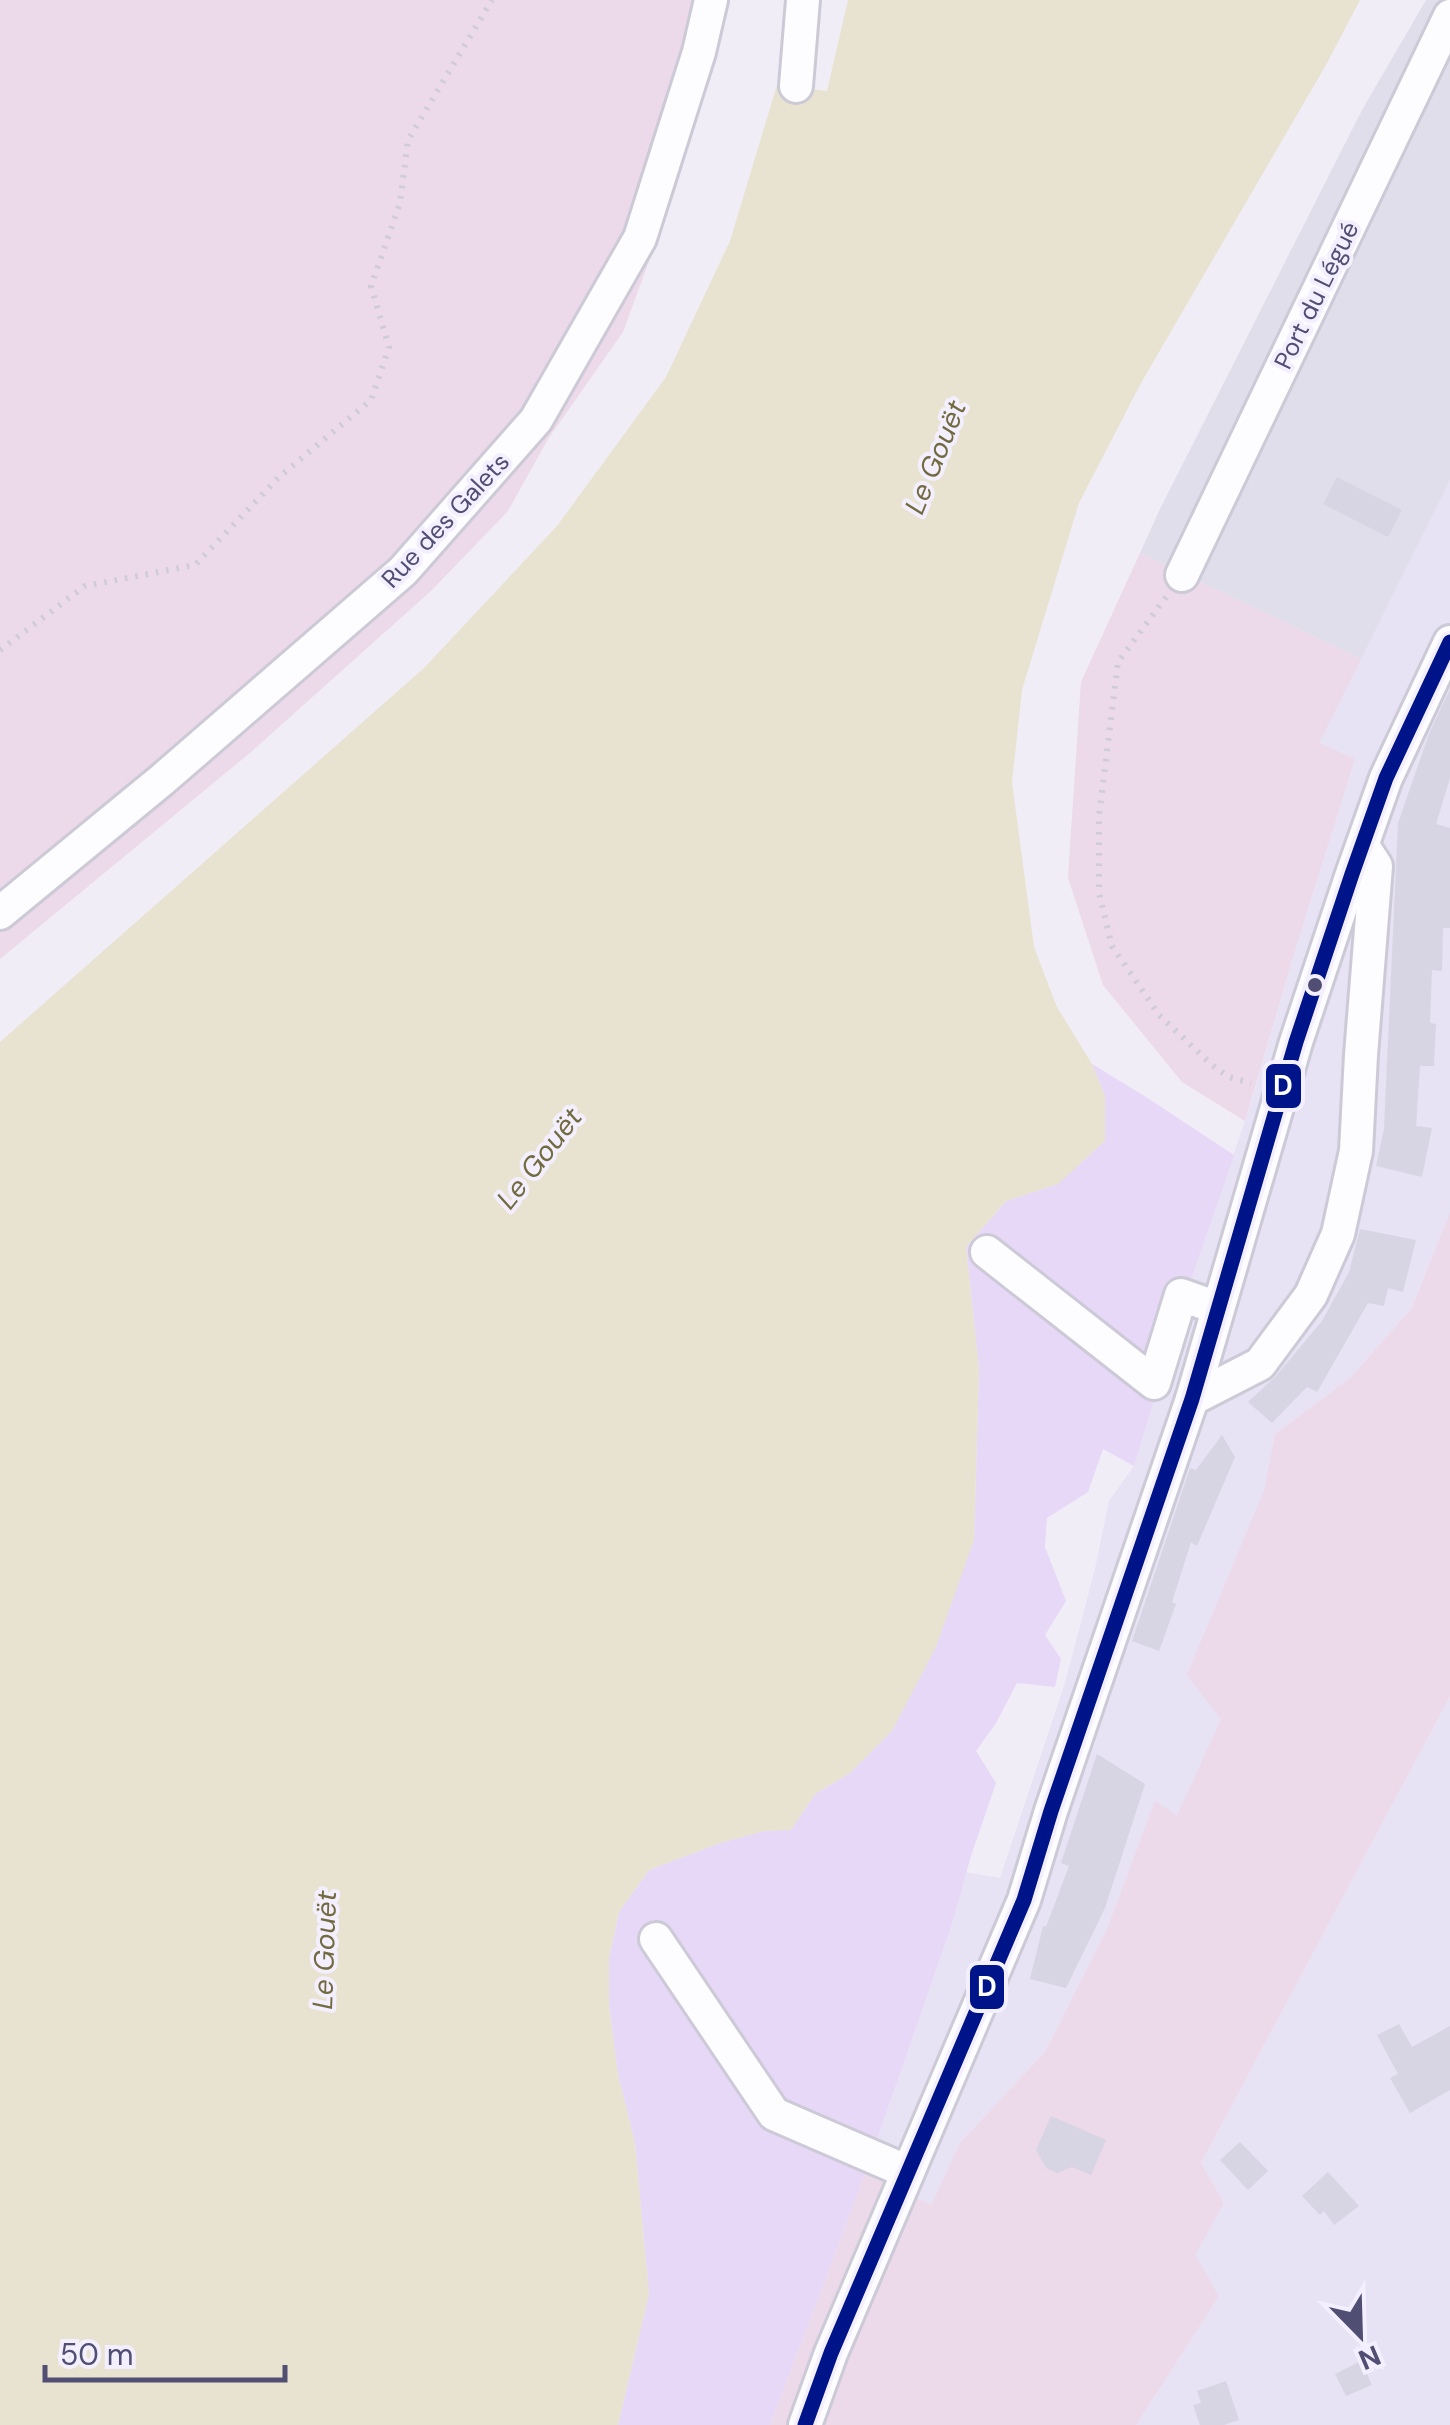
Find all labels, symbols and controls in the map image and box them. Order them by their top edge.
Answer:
street label: Port du Légué [1267,216,1366,374]
water label: Le Gouët [896,395,975,519]
street label: Rue des Galets [374,446,517,595]
unlabelled marker [1305,975,1325,995]
line badge: D [1264,1062,1303,1110]
text: D [1273,1067,1293,1104]
water label: Le Gouët [488,1100,591,1217]
water label: Le Gouët [304,1890,345,2010]
line badge: D [968,1963,1006,2011]
text: D [977,1968,997,2005]
north arrow [1310,2285,1410,2385]
scale bar [45,2320,285,2382]
text: 50 m [60,2335,134,2374]
text: N [1353,2337,1386,2379]

